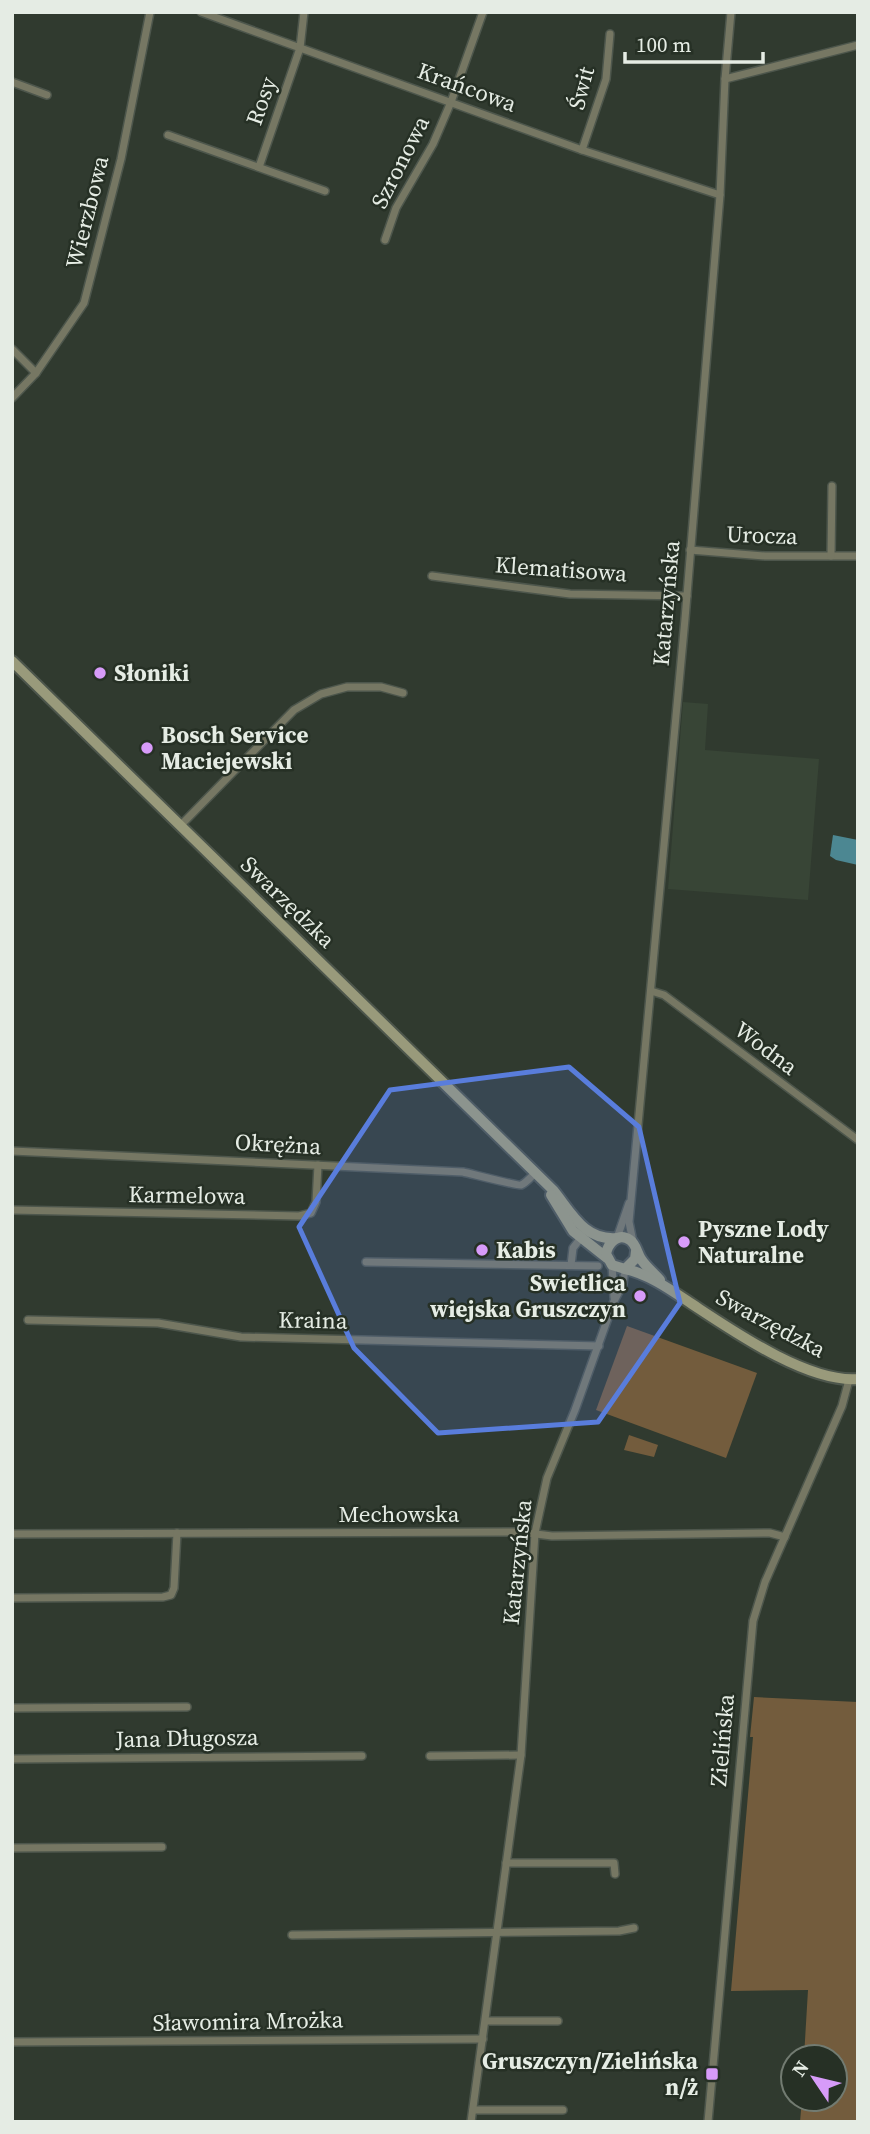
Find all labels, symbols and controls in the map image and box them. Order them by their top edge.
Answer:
scale bar [625,21,763,65]
text: 100 m [636,30,691,59]
street label: Krańcowa [413,54,521,120]
street label: Świt [560,62,602,113]
street label: Rosy [238,72,284,129]
street label: Szronowa [363,110,437,214]
street label: Wierzbowa [58,152,117,272]
street label: Urocza [726,518,799,552]
street label: Katarzyńska [645,539,687,667]
street label: Klematisowa [494,548,628,590]
place label: Słoniki [114,657,189,689]
marker: Słoniki [92,665,108,681]
place label: Bosch Service Maciejewski [161,719,308,777]
marker: Bosch Service Maciejewski [139,740,155,756]
street label: Swarzędzka [234,849,342,955]
street label: Wodna [728,1014,805,1083]
street label: Okrężna [234,1126,322,1162]
street label: Karmelowa [128,1178,246,1212]
place label: Pyszne Lody Naturalne [698,1213,829,1271]
place label: Kabis [496,1234,556,1266]
marker: Pyszne Lody Naturalne [676,1234,692,1250]
marker: Kabis [474,1242,490,1258]
place label: Swietlica wiejska Gruszczyn [429,1267,627,1325]
street label: Swarzędzka [711,1281,832,1365]
marker: Swietlica wiejska Gruszczyn [632,1288,648,1304]
street label: Kraina [278,1303,348,1337]
street label: Katarzyńska [495,1497,540,1626]
street label: Mechowska [339,1498,460,1530]
street label: Zielińska [702,1692,742,1788]
street label: Jana Długosza [114,1721,259,1755]
street label: Sławomira Mrożka [152,2003,344,2039]
north arrow [779,2043,849,2113]
place label: Gruszczyn/Zielińska n/ż [482,2045,699,2103]
text: N [785,2055,815,2081]
marker: Gruszczyn/Zielińska n/ż [704,2066,720,2082]

